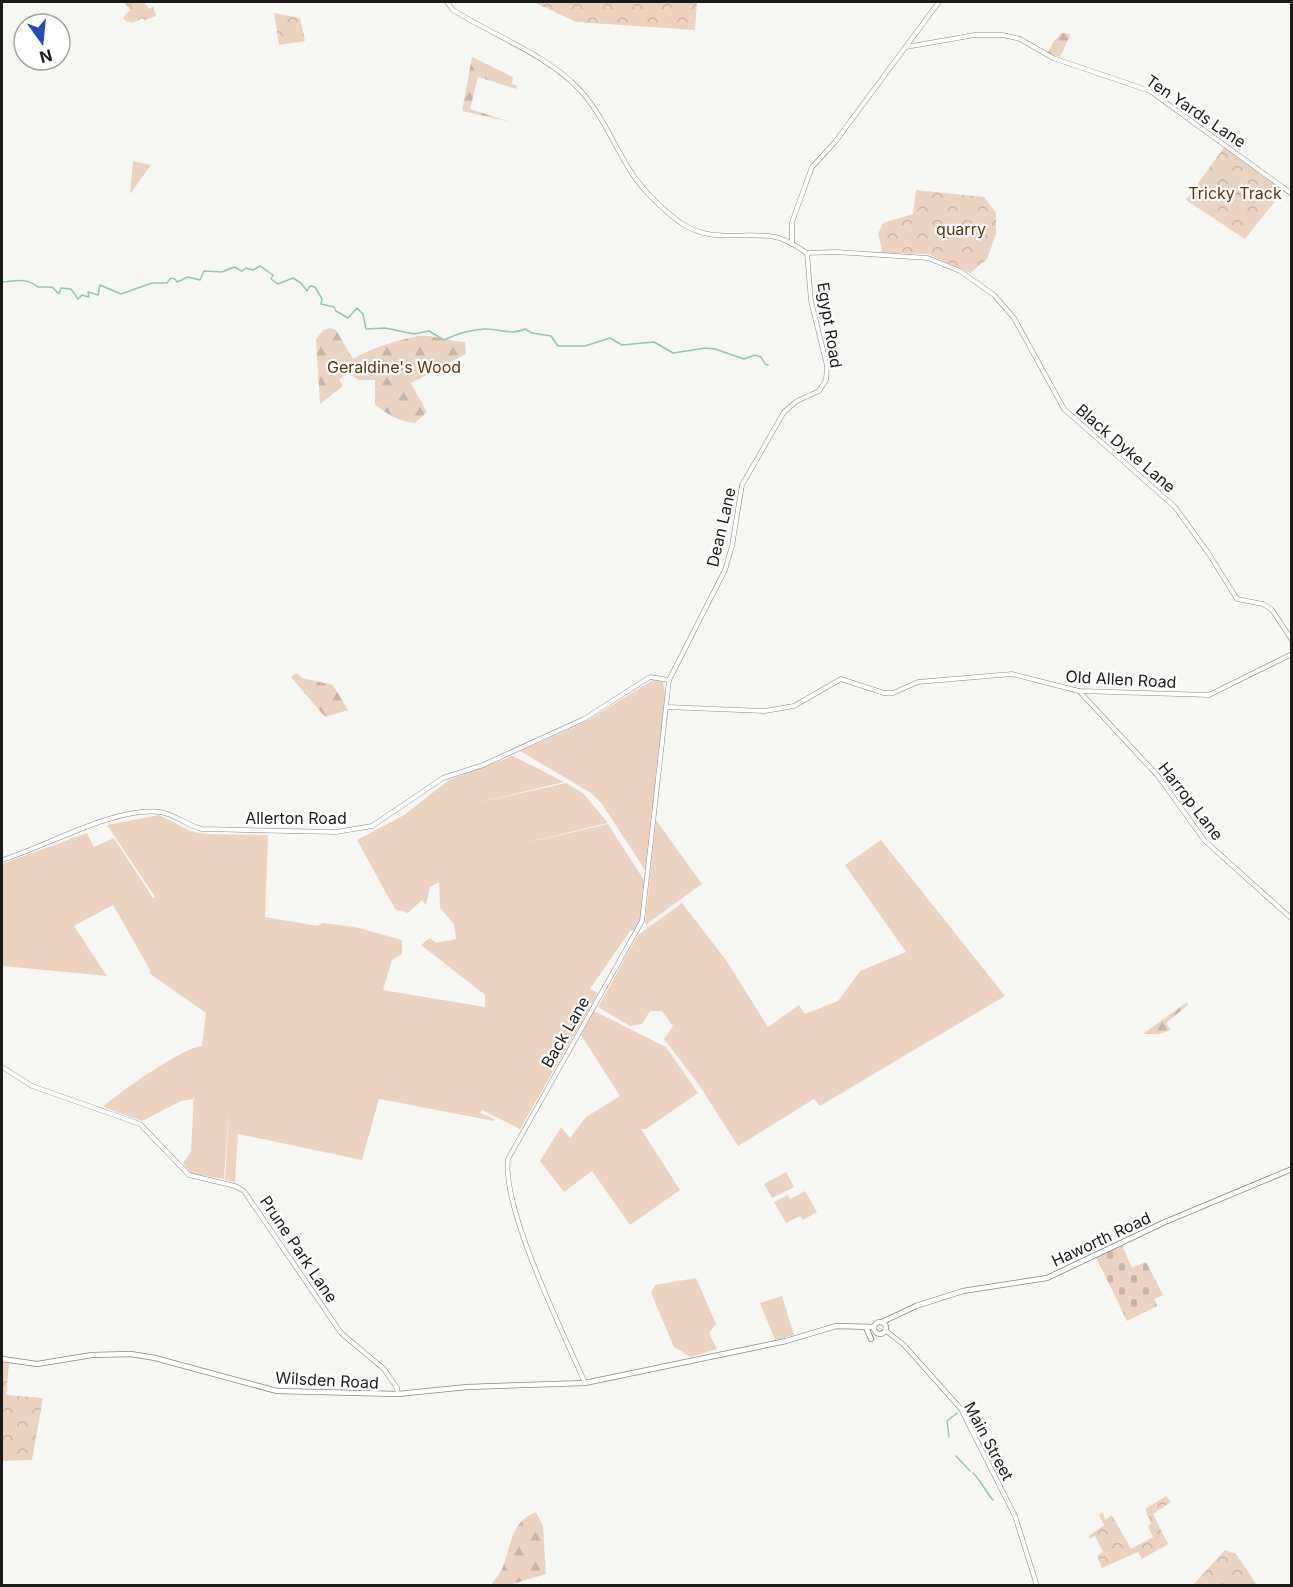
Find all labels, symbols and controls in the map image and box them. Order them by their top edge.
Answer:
north arrow [12,12,72,72]
text: N [37,45,54,68]
street label: Ten Yards Lane [1142,70,1250,152]
park label: Tricky Track [1188,183,1282,203]
park label: quarry [936,219,986,239]
street label: Egypt Road [813,281,847,369]
park label: Geraldine's Wood [327,357,461,377]
street label: Black Dyke Lane [1072,399,1180,497]
street label: Dean Lane [702,485,740,569]
street label: Old Allen Road [1065,666,1177,692]
street label: Harrop Lane [1154,758,1228,844]
street label: Allerton Road [245,808,347,828]
street label: Back Lane [537,993,593,1071]
street label: Prune Park Lane [256,1192,342,1306]
street label: Haworth Road [1048,1207,1154,1271]
street label: Wilsden Road [275,1367,379,1393]
street label: Main Street [960,1398,1018,1484]

